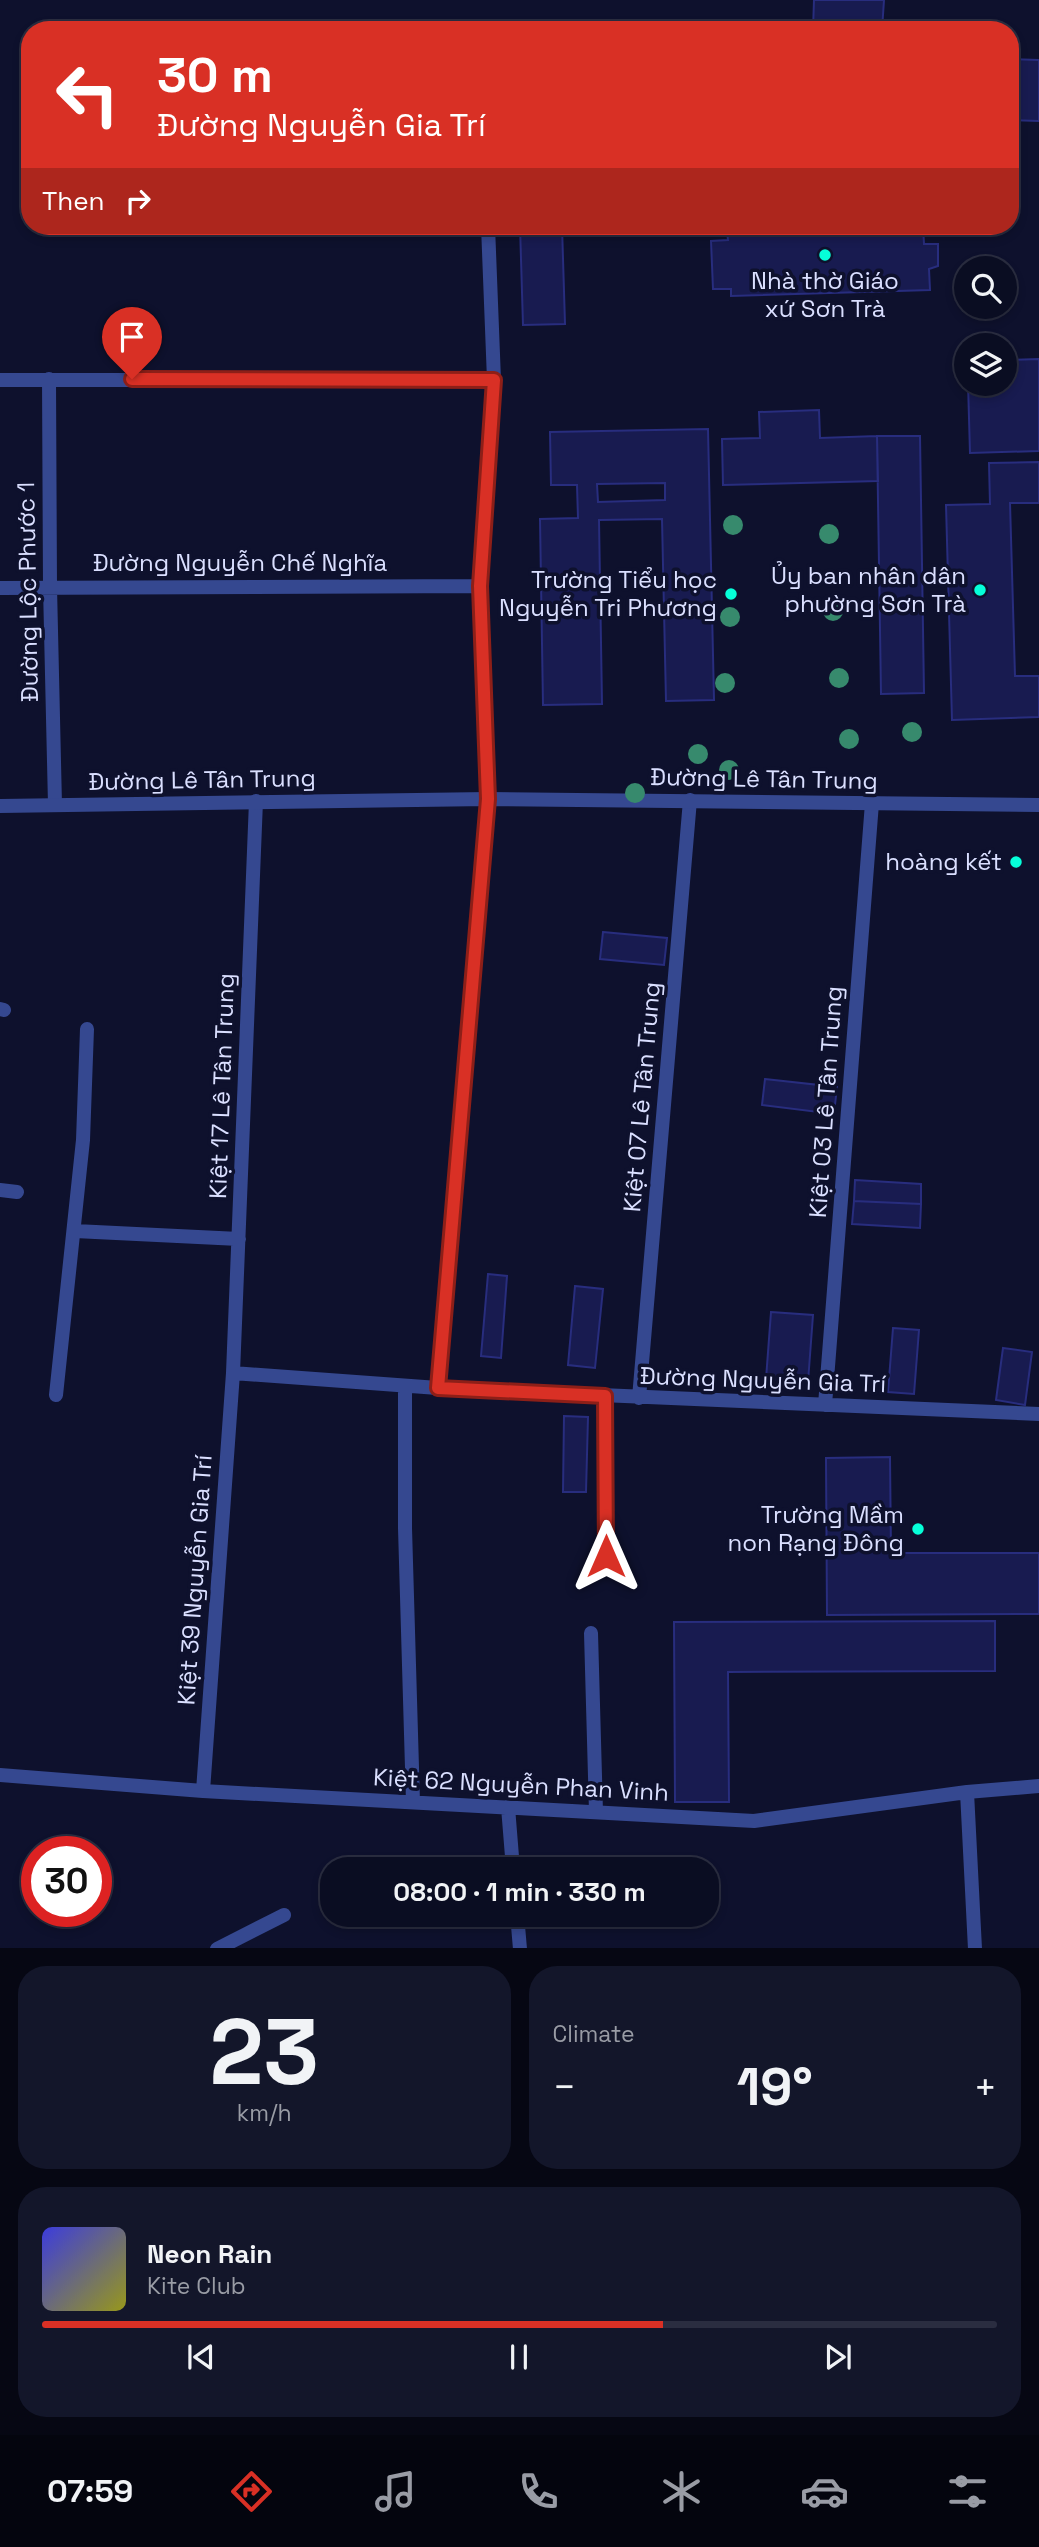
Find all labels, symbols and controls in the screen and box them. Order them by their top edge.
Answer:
text: 30 m [157,44,273,106]
icon: left [42,49,133,140]
text: Đường Nguyễn Gia Trí [157,105,486,145]
icon: right [119,182,157,220]
text: Then [42,184,105,218]
marker: Nhà thờ Giáo xứ Sơn Trà [817,247,833,263]
map controls [954,256,1017,396]
button: search [954,256,1017,319]
place label: Nhà thờ Giáo xứ Sơn Trà [751,265,899,324]
pin [102,307,162,379]
icon: arrive [113,318,151,356]
button: layers [954,333,1017,396]
street label: Đường Lộc Phước 1 [10,481,45,703]
street label: Đường Nguyễn Chế Nghĩa [93,547,388,578]
place label: Ủy ban nhân dân phường Sơn Trà [771,560,966,619]
place label: Trường Tiểu học Nguyễn Tri Phương [499,564,717,623]
marker: Ủy ban nhân dân phường Sơn Trà [972,582,988,598]
marker: Trường Tiểu học Nguyễn Tri Phương [723,586,739,602]
street label: Đường Lê Tân Trung [650,761,878,796]
street label: Đường Lê Tân Trung [88,762,316,797]
place label: hoàng kết [885,846,1002,877]
marker: hoàng kết [1008,854,1024,870]
street label: Kiệt 17 Lê Tân Trung [202,972,241,1200]
street label: Kiệt 07 Lê Tân Trung [616,980,667,1213]
street label: Kiệt 03 Lê Tân Trung [802,985,849,1219]
street label: Đường Nguyễn Gia Trí [639,1360,887,1399]
street label: Kiệt 39 Nguyễn Gia Trí [170,1454,219,1706]
place label: Trường Mầm non Rạng Đông [727,1499,904,1558]
position arrow [569,1519,643,1593]
marker: Trường Mầm non Rạng Đông [910,1521,926,1537]
street label: Kiệt 62 Nguyễn Phan Vinh [372,1761,670,1808]
speed limit sign: 30 [21,1836,112,1927]
text: 08:00 · 1 min · 330 m [393,1875,646,1909]
text: 23 [210,1994,319,2111]
text: Climate [553,2019,635,2049]
text: 19° [737,2054,813,2120]
text: − [553,2063,576,2111]
text: + [973,2063,997,2111]
text: km/h [237,2098,292,2128]
text: Neon Rain [147,2237,272,2271]
text: Kite Club [147,2271,246,2301]
icon: previous [182,2338,220,2376]
icon: pause [500,2338,538,2376]
icon: next [819,2338,857,2376]
icon: directions [227,2467,276,2516]
icon: music [371,2467,420,2516]
icon: phone [514,2467,563,2516]
icon: climate [657,2467,706,2516]
icon: car [800,2467,849,2516]
icon: filters [943,2467,992,2516]
text: 07:59 [47,2471,133,2511]

